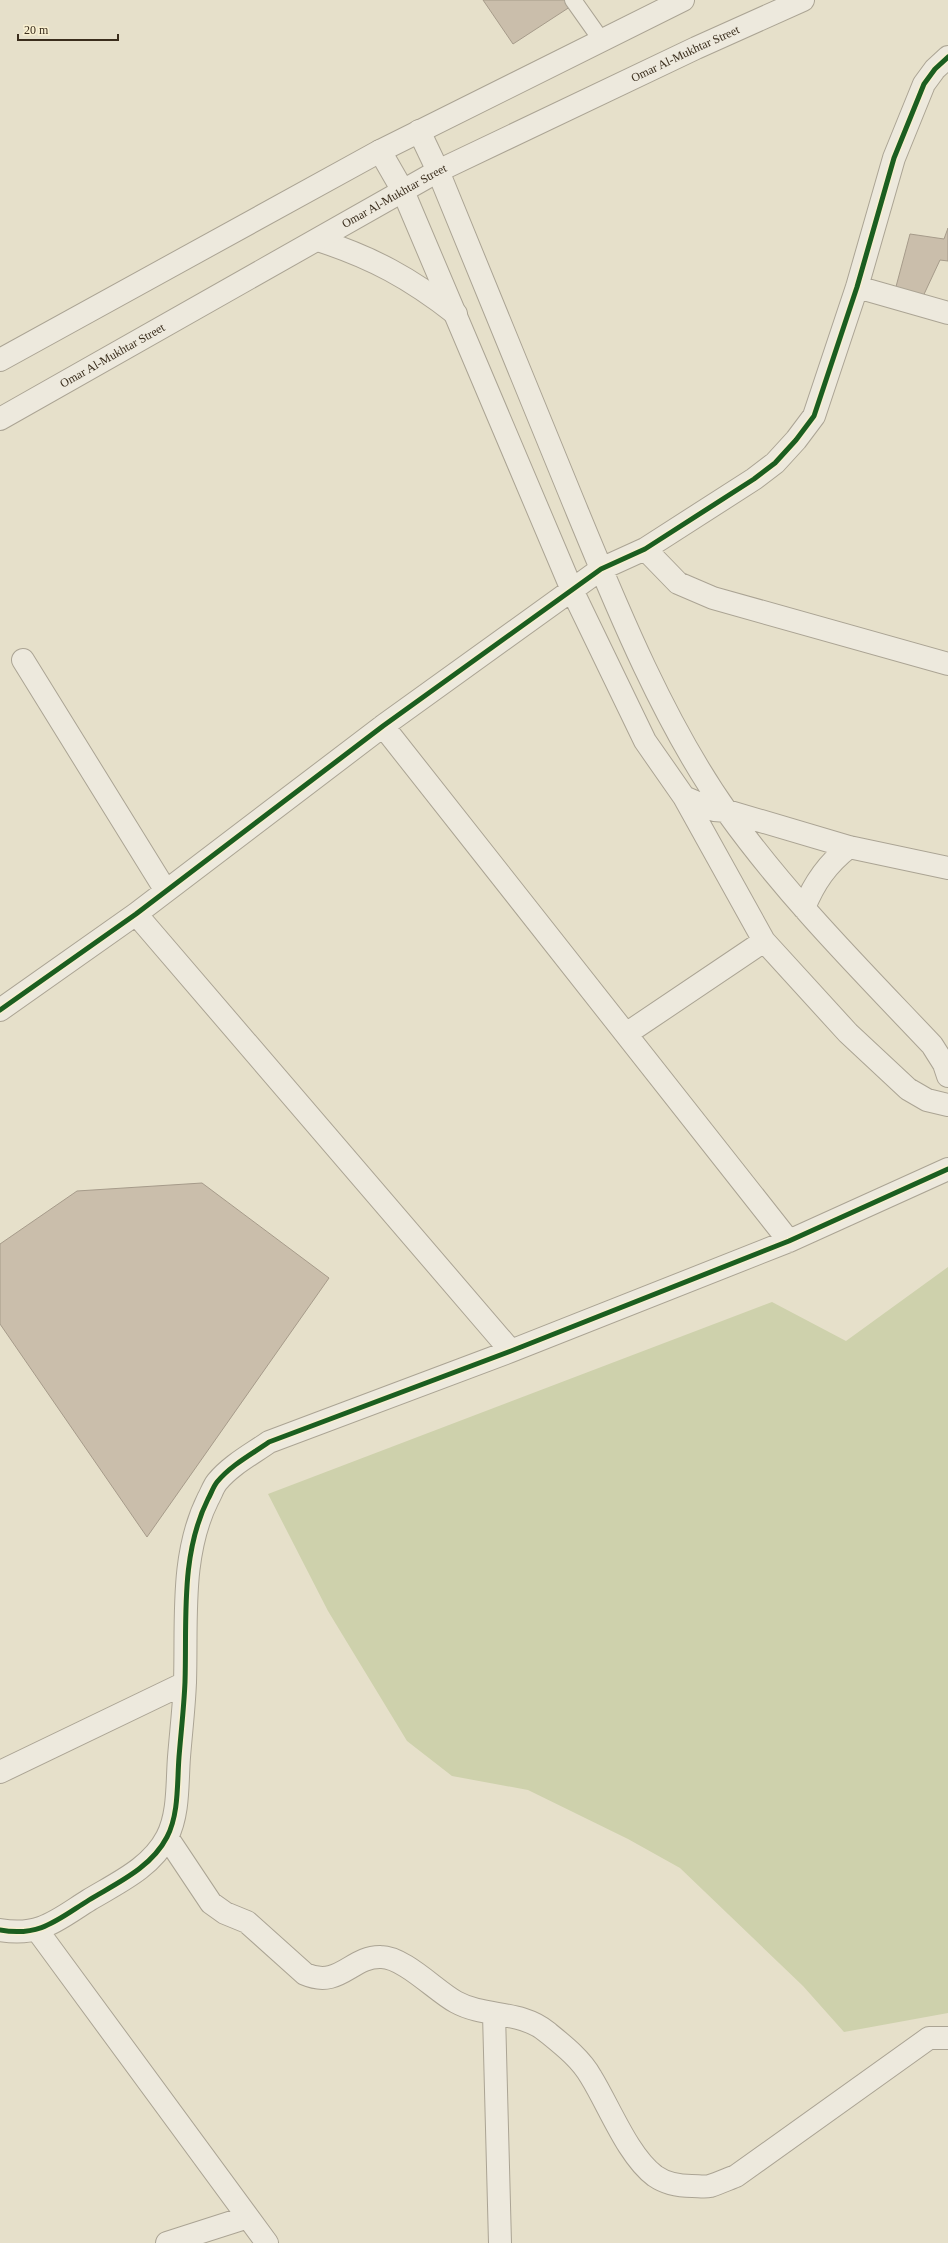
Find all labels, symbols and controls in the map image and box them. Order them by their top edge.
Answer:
scale bar [18,16,118,42]
street label: Omar Al-Mukhtar Street [629,22,742,85]
text: 20 m [24,23,49,37]
street label: Omar Al-Mukhtar Street [339,161,449,231]
street label: Omar Al-Mukhtar Street [57,320,168,391]

